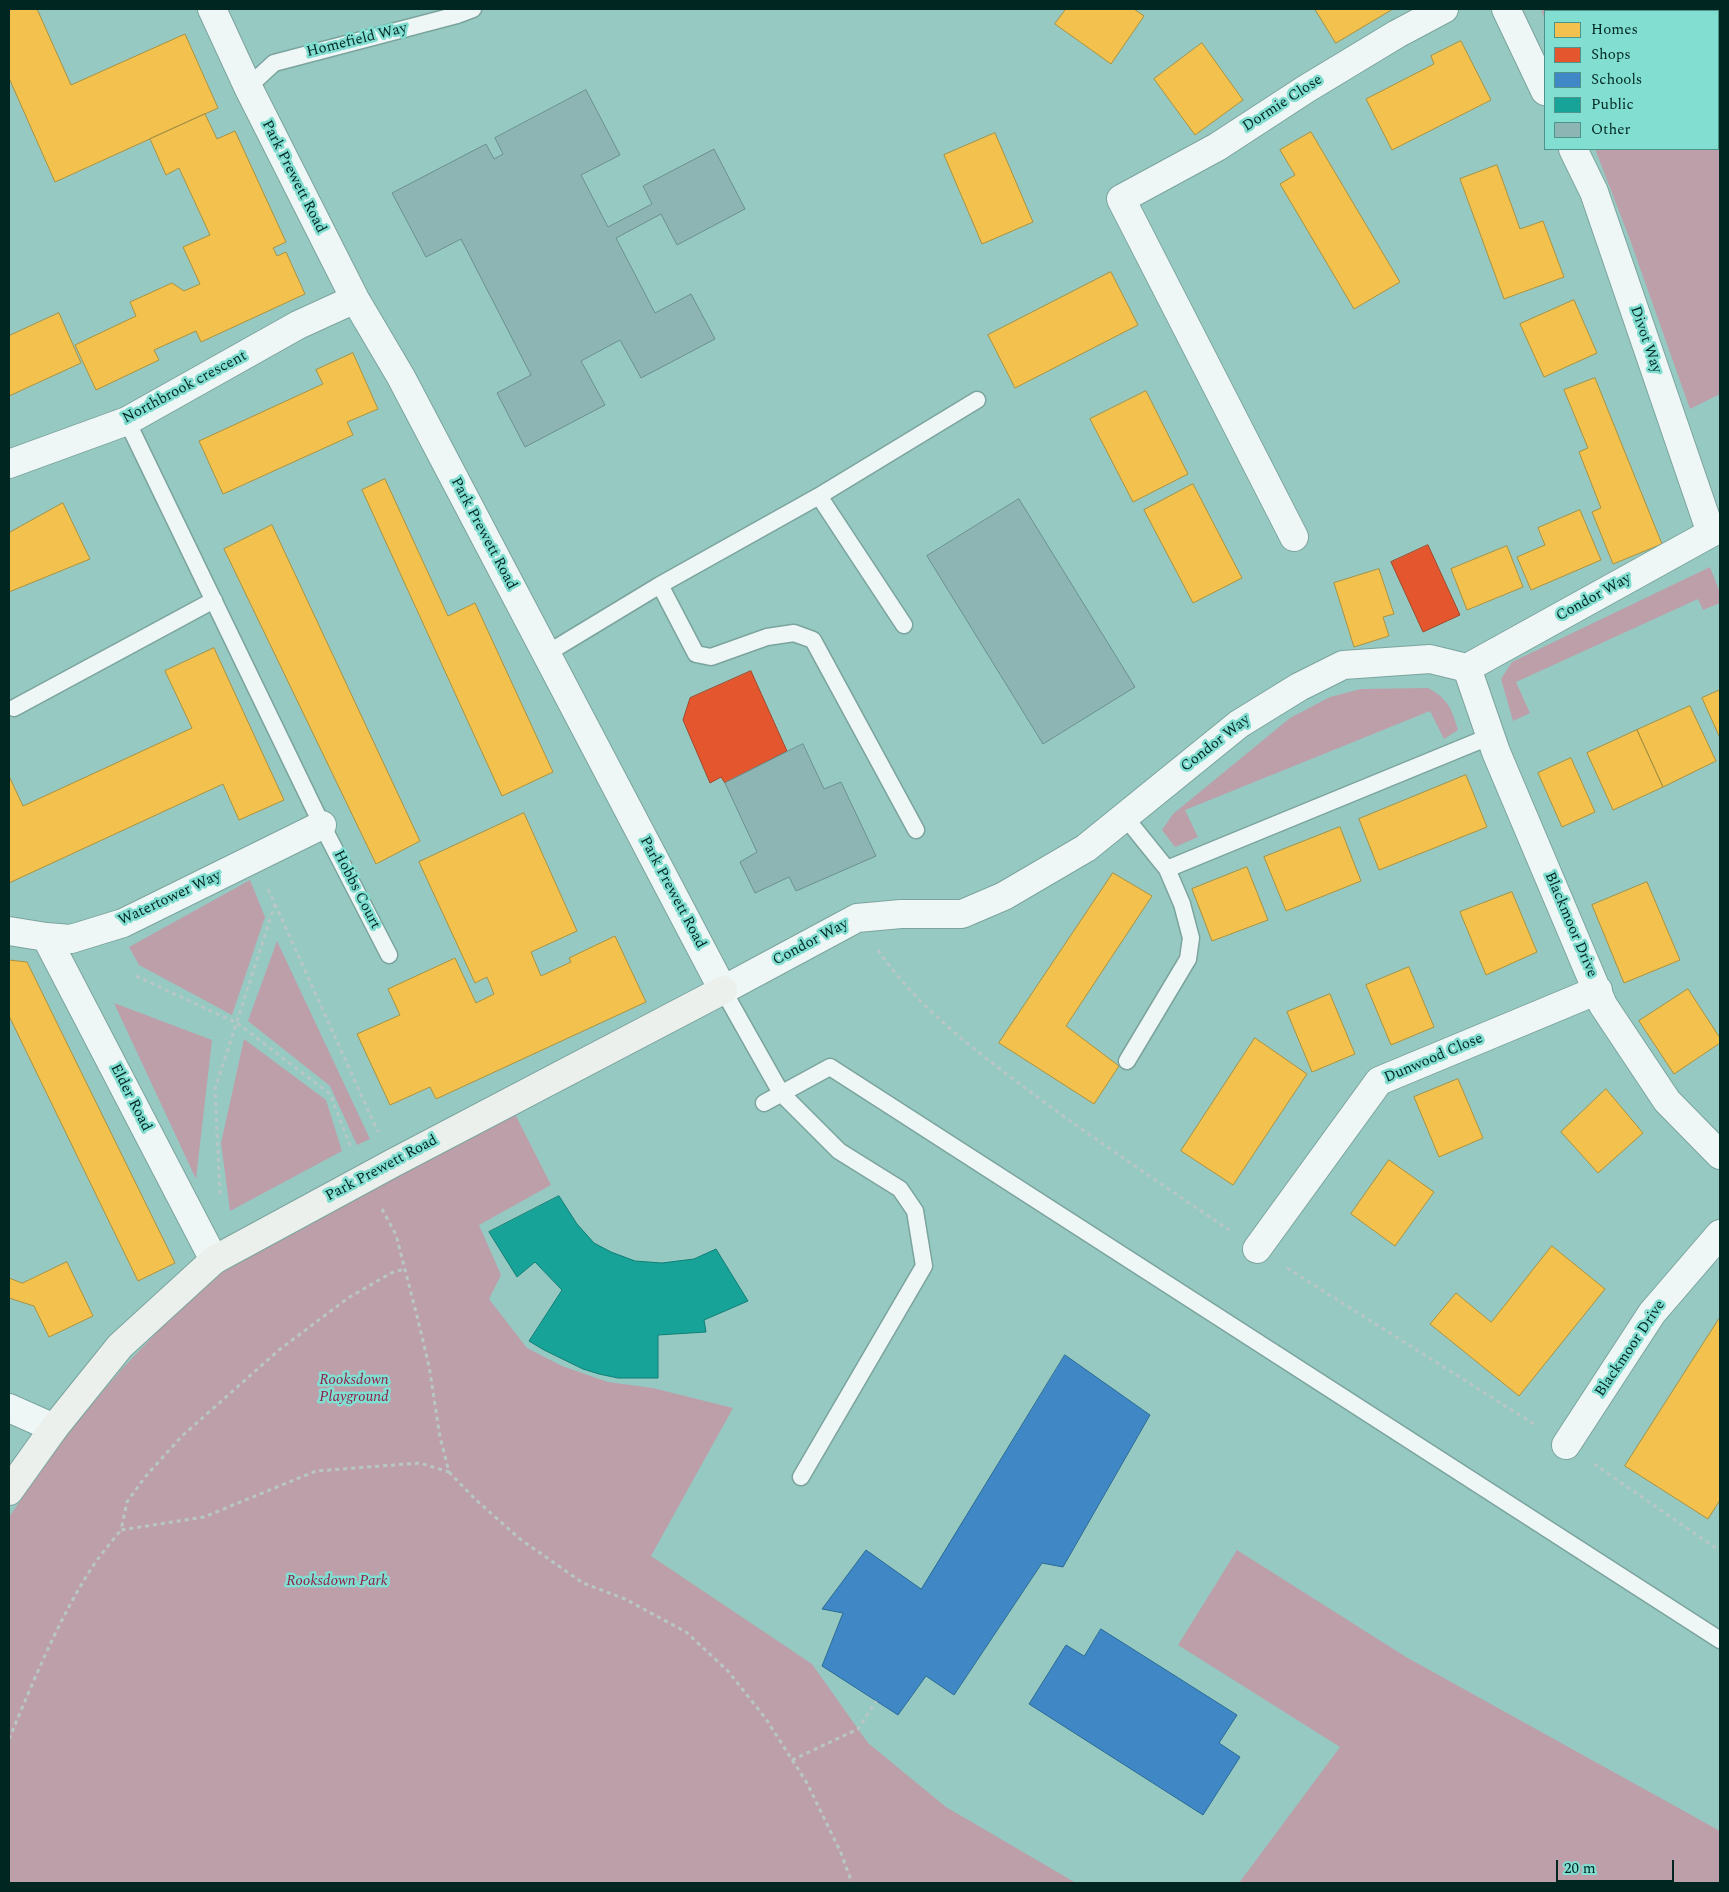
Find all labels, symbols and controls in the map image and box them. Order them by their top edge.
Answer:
legend [1544,10,1719,150]
text: Homes [1591,18,1638,41]
street label: Homefield Way [305,20,409,62]
text: Shops [1591,43,1631,66]
text: Schools [1591,68,1642,91]
street label: Dormie Close [1240,72,1326,136]
text: Public [1591,93,1634,116]
street label: Park Prewett Road [257,118,329,236]
text: Other [1591,118,1630,141]
street label: Divot Way [1625,304,1665,376]
street label: Northbrook crescent [120,348,250,428]
street label: Park Prewett Road [446,475,520,593]
street label: Condor Way [1553,570,1635,626]
street label: Condor Way [1178,711,1254,777]
street label: Park Prewett Road [635,834,709,952]
street label: Hobbs Court [329,848,383,932]
street label: Watertower Way [116,867,224,931]
street label: Blackmoor Drive [1540,870,1600,980]
street label: Condor Way [770,916,852,970]
street label: Dunwood Close [1382,1030,1486,1088]
street label: Elder Road [105,1061,155,1135]
street label: Park Prewett Road [323,1132,441,1206]
street label: Blackmoor Drive [1592,1297,1670,1401]
park label: Rooksdown Playground [319,1372,389,1407]
park label: Rooksdown Park [286,1573,388,1591]
scale bar [1559,1850,1676,1882]
text: 20 m [1564,1857,1596,1880]

